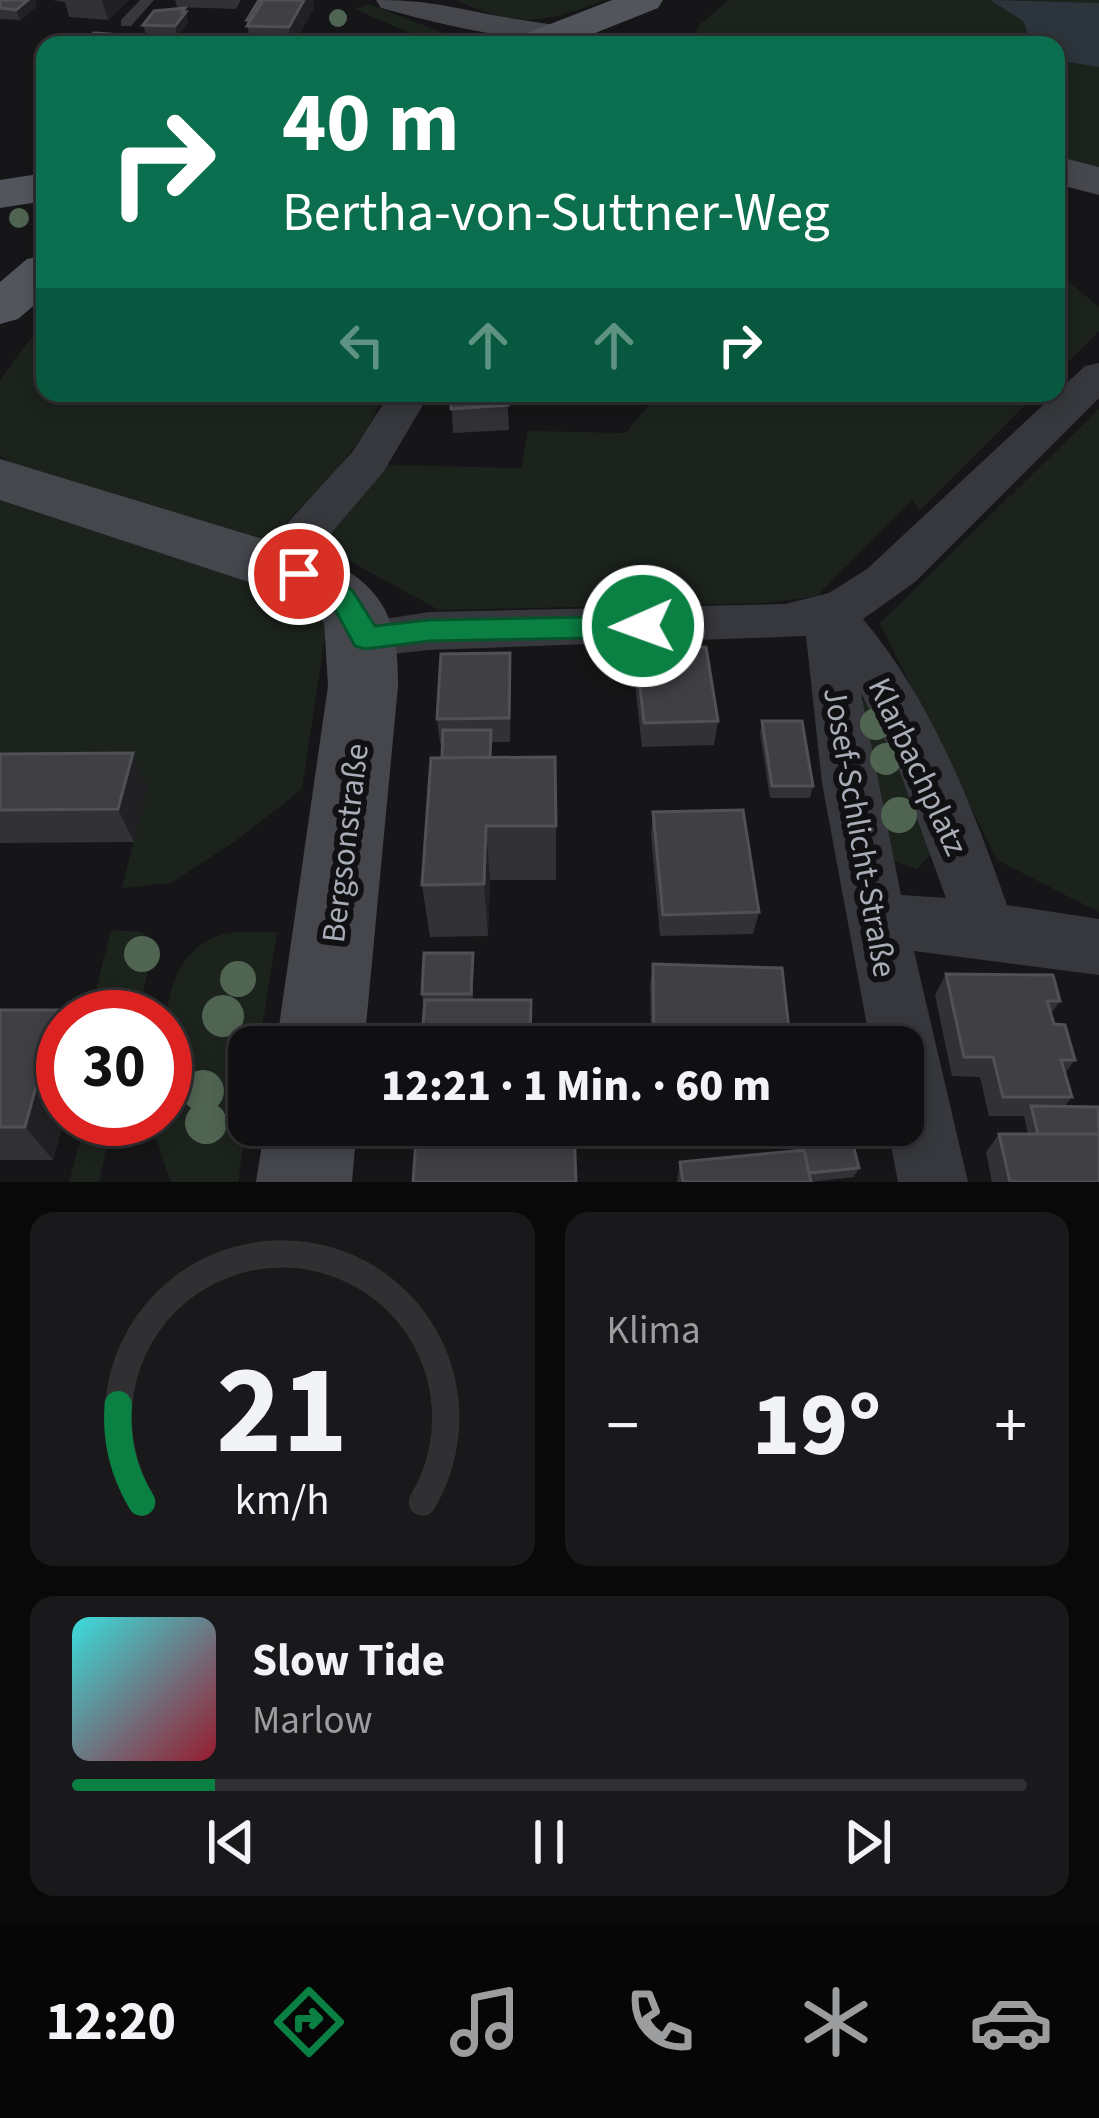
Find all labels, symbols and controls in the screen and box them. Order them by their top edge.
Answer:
text: 40 m [282,64,460,184]
icon: right [84,84,240,240]
text: Bertha-von-Suttner-Weg [282,175,830,252]
icon: left [329,312,395,378]
icon: ahead [455,312,521,378]
icon: ahead [581,312,647,378]
icon: right [707,312,773,378]
pin [248,523,350,625]
icon: arrive [266,541,332,607]
position arrow [580,563,706,689]
street label: Klarbachplatz [856,670,979,863]
street label: Josef-Schlicht-Straße [811,684,908,981]
street label: Bergsonstraße [310,741,381,945]
speed limit sign: 30 [36,990,192,1146]
text: 12:21 · 1 Min. · 60 m [381,1054,771,1118]
text: Klima [607,1303,701,1359]
text: 21 [216,1323,348,1501]
text: 19° [752,1362,882,1490]
text: − [607,1379,639,1473]
text: + [994,1379,1027,1473]
text: km/h [235,1470,330,1531]
text: Slow Tide [252,1629,445,1693]
text: Marlow [252,1693,373,1749]
icon: previous [198,1809,264,1875]
icon: pause [516,1809,582,1875]
icon: next [835,1809,901,1875]
icon: directions [267,1980,351,2064]
icon: music [443,1980,527,2064]
icon: phone [618,1980,702,2064]
icon: climate [794,1980,878,2064]
icon: car [969,1980,1053,2064]
text: 12:20 [46,1984,176,2061]

